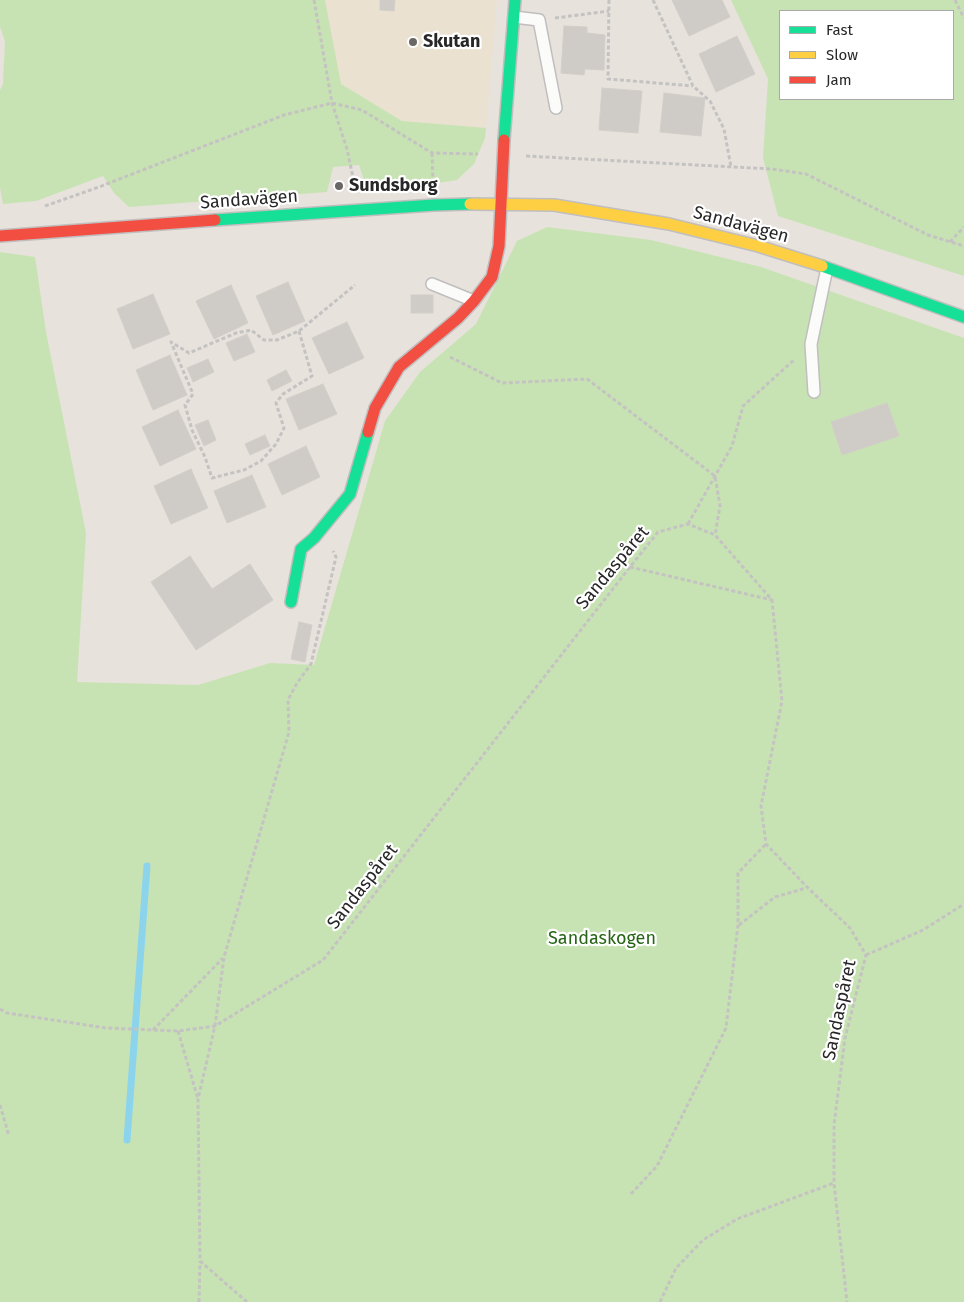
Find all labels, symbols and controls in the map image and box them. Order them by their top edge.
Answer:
legend [779,10,954,100]
text: Fast [826,21,853,39]
place label: Skutan [423,31,480,53]
marker: Skutan [407,36,419,48]
text: Slow [826,46,858,64]
text: Jam [826,71,852,89]
place label: Sundsborg [349,175,438,197]
marker: Sundsborg [333,180,345,192]
street label: Sandavägen [199,186,299,214]
street label: Sandavägen [691,202,791,248]
street label: Sandaspåret [572,522,654,614]
street label: Sandaspåret [323,840,403,934]
park label: Sandaskogen [548,928,656,950]
street label: Sandaspåret [819,958,861,1062]

